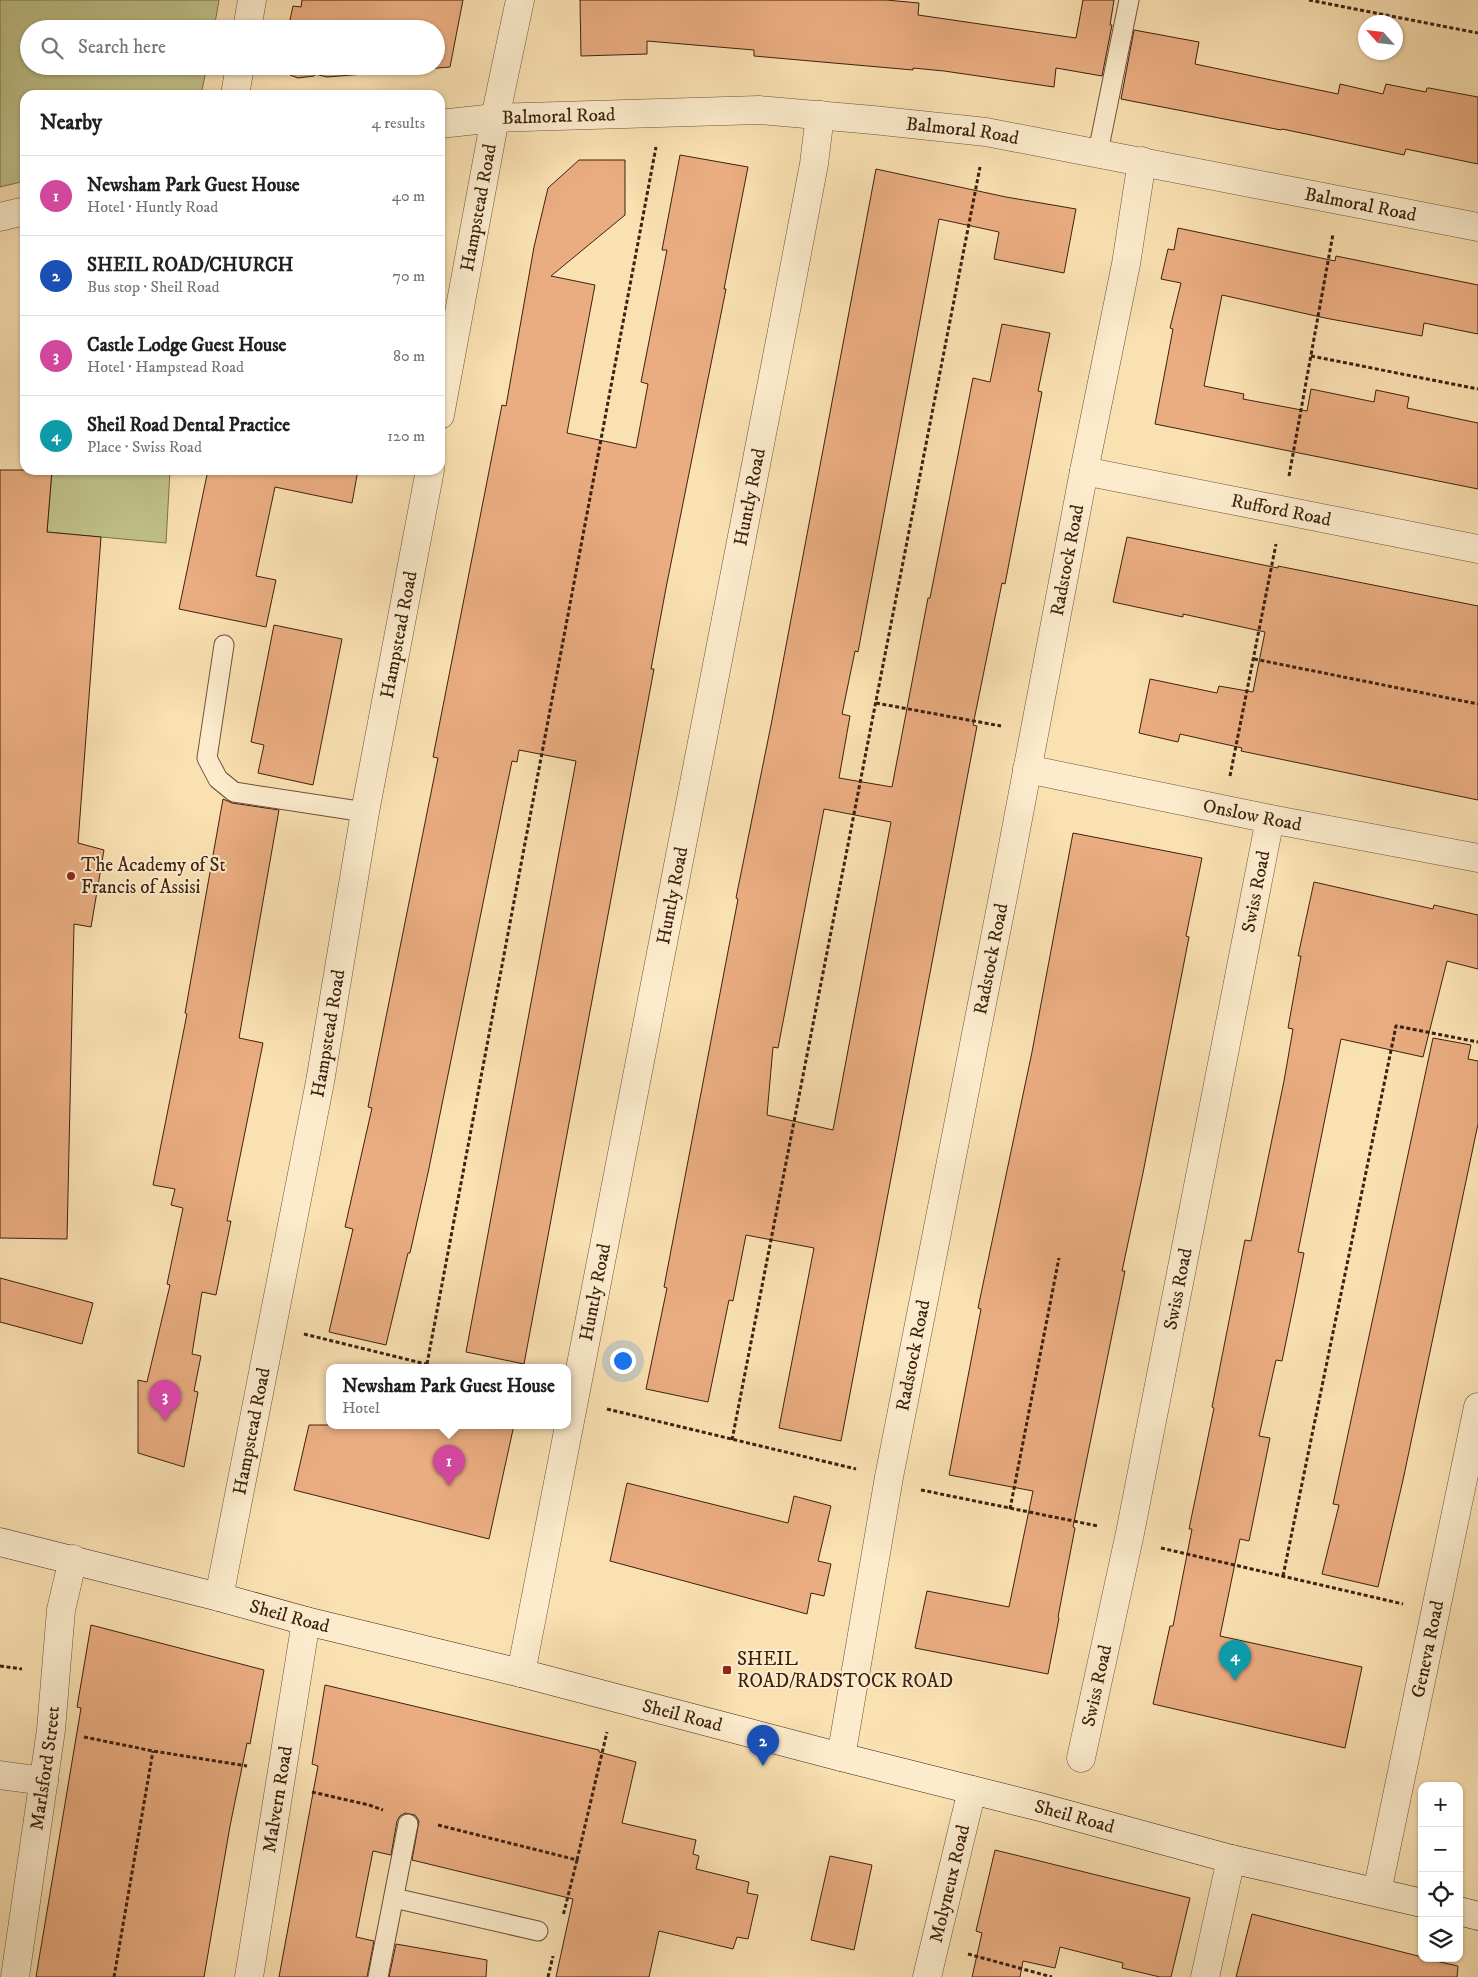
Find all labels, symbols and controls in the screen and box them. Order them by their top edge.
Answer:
north arrow [1358,15,1403,60]
search box [20,20,445,75]
icon: search [38,34,66,62]
text: Search here [78,36,166,59]
street label: Balmoral Road [502,103,616,129]
text: Nearby [40,110,102,136]
street label: Balmoral Road [905,112,1021,150]
text: 4 results [372,113,425,133]
street label: Hampstead Road [455,141,502,273]
text: Newsham Park Guest House [87,174,300,197]
street label: Balmoral Road [1303,182,1419,226]
text: 1 [53,186,59,206]
text: 40 m [392,186,425,206]
text: Hotel · Huntly Road [87,197,218,217]
text: SHEIL ROAD/CHURCH [87,254,294,277]
text: 2 [52,266,60,286]
text: 70 m [393,266,425,286]
text: Bus stop · Sheil Road [87,277,219,297]
text: Castle Lodge Guest House [87,334,286,357]
text: 3 [53,346,59,366]
text: 80 m [393,346,425,366]
text: Hotel · Hampstead Road [87,357,244,377]
text: Sheil Road Dental Practice [87,414,290,437]
text: 4 [51,426,61,446]
text: 120 m [387,426,425,446]
text: Place · Swiss Road [87,437,202,457]
street label: Huntly Road [729,446,770,548]
street label: Rufford Road [1229,489,1334,531]
street label: Radstock Road [1045,502,1089,618]
street label: Hampstead Road [375,569,422,700]
street label: Onslow Road [1201,794,1304,836]
street label: Huntly Road [651,844,693,946]
street label: Swiss Road [1237,848,1275,934]
place label: The Academy of St Francis of Assisi [81,854,226,899]
marker: The Academy of St Francis of Assisi [65,870,77,882]
street label: Radstock Road [969,901,1013,1017]
street label: Hampstead Road [306,967,350,1099]
street label: Huntly Road [574,1241,616,1343]
street label: Swiss Road [1159,1245,1197,1332]
street label: Radstock Road [891,1297,935,1413]
your location [610,1348,636,1374]
popup [326,1364,571,1429]
street label: Hampstead Road [228,1365,275,1497]
text: Newsham Park Guest House [342,1375,555,1398]
pin: 3 [149,1380,181,1421]
text: Hotel [342,1398,380,1418]
pin: 1 [433,1445,465,1486]
street label: Sheil Road [247,1594,332,1638]
street label: Geneva Road [1406,1598,1449,1700]
pin: 4 [1219,1640,1251,1681]
street label: Swiss Road [1077,1642,1117,1729]
place label: SHEIL ROAD/RADSTOCK ROAD [737,1648,953,1693]
marker: SHEIL ROAD/RADSTOCK ROAD [721,1664,733,1676]
street label: Sheil Road [640,1694,725,1737]
street label: Marlsford Street [25,1705,64,1832]
pin: 2 [747,1725,779,1766]
street label: Malvern Road [258,1744,297,1854]
map controls [1418,1782,1463,1962]
button: + [1418,1782,1463,1827]
street label: Sheil Road [1032,1795,1117,1838]
street label: Molyneux Road [924,1822,975,1945]
button: − [1418,1827,1463,1872]
button: locate [1418,1872,1463,1917]
button: layers [1418,1917,1463,1962]

